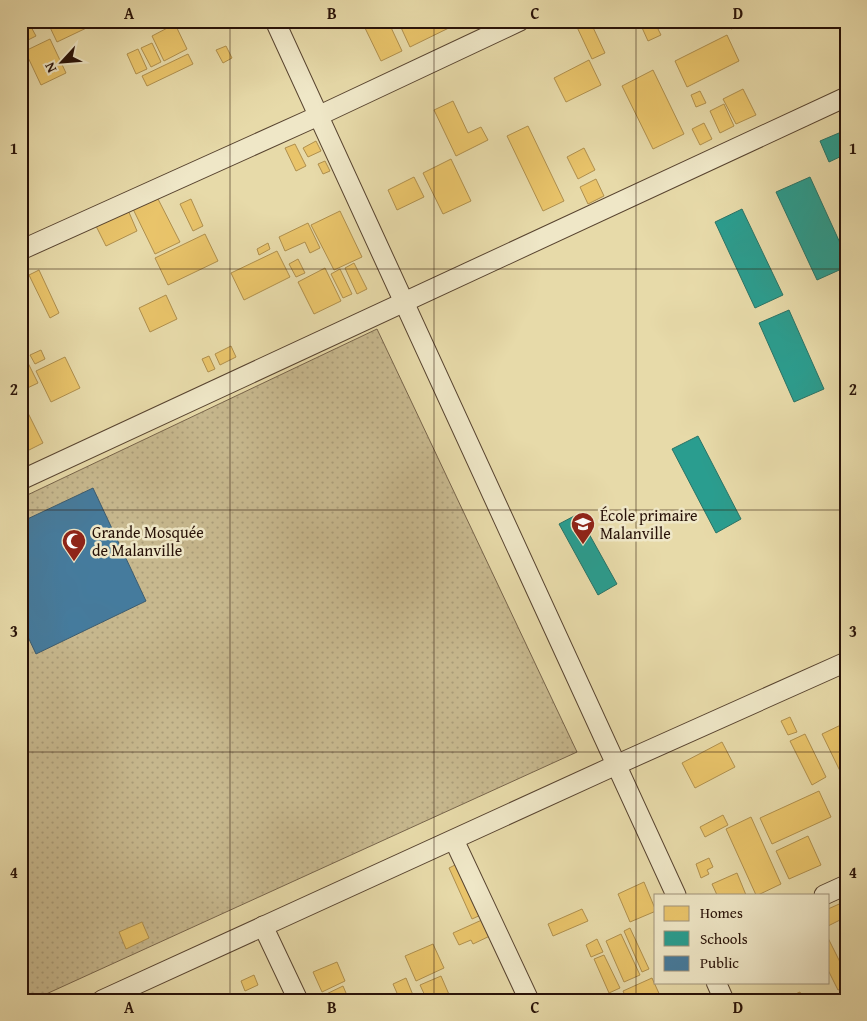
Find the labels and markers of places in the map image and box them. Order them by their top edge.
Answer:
place label: École primaire Malanville [600,503,698,545]
school or university icon: École primaire Malanville [570,511,596,545]
place label: Grande Mosquée de Malanville [92,520,204,562]
mosque icon: Grande Mosquée de Malanville [61,528,87,562]

